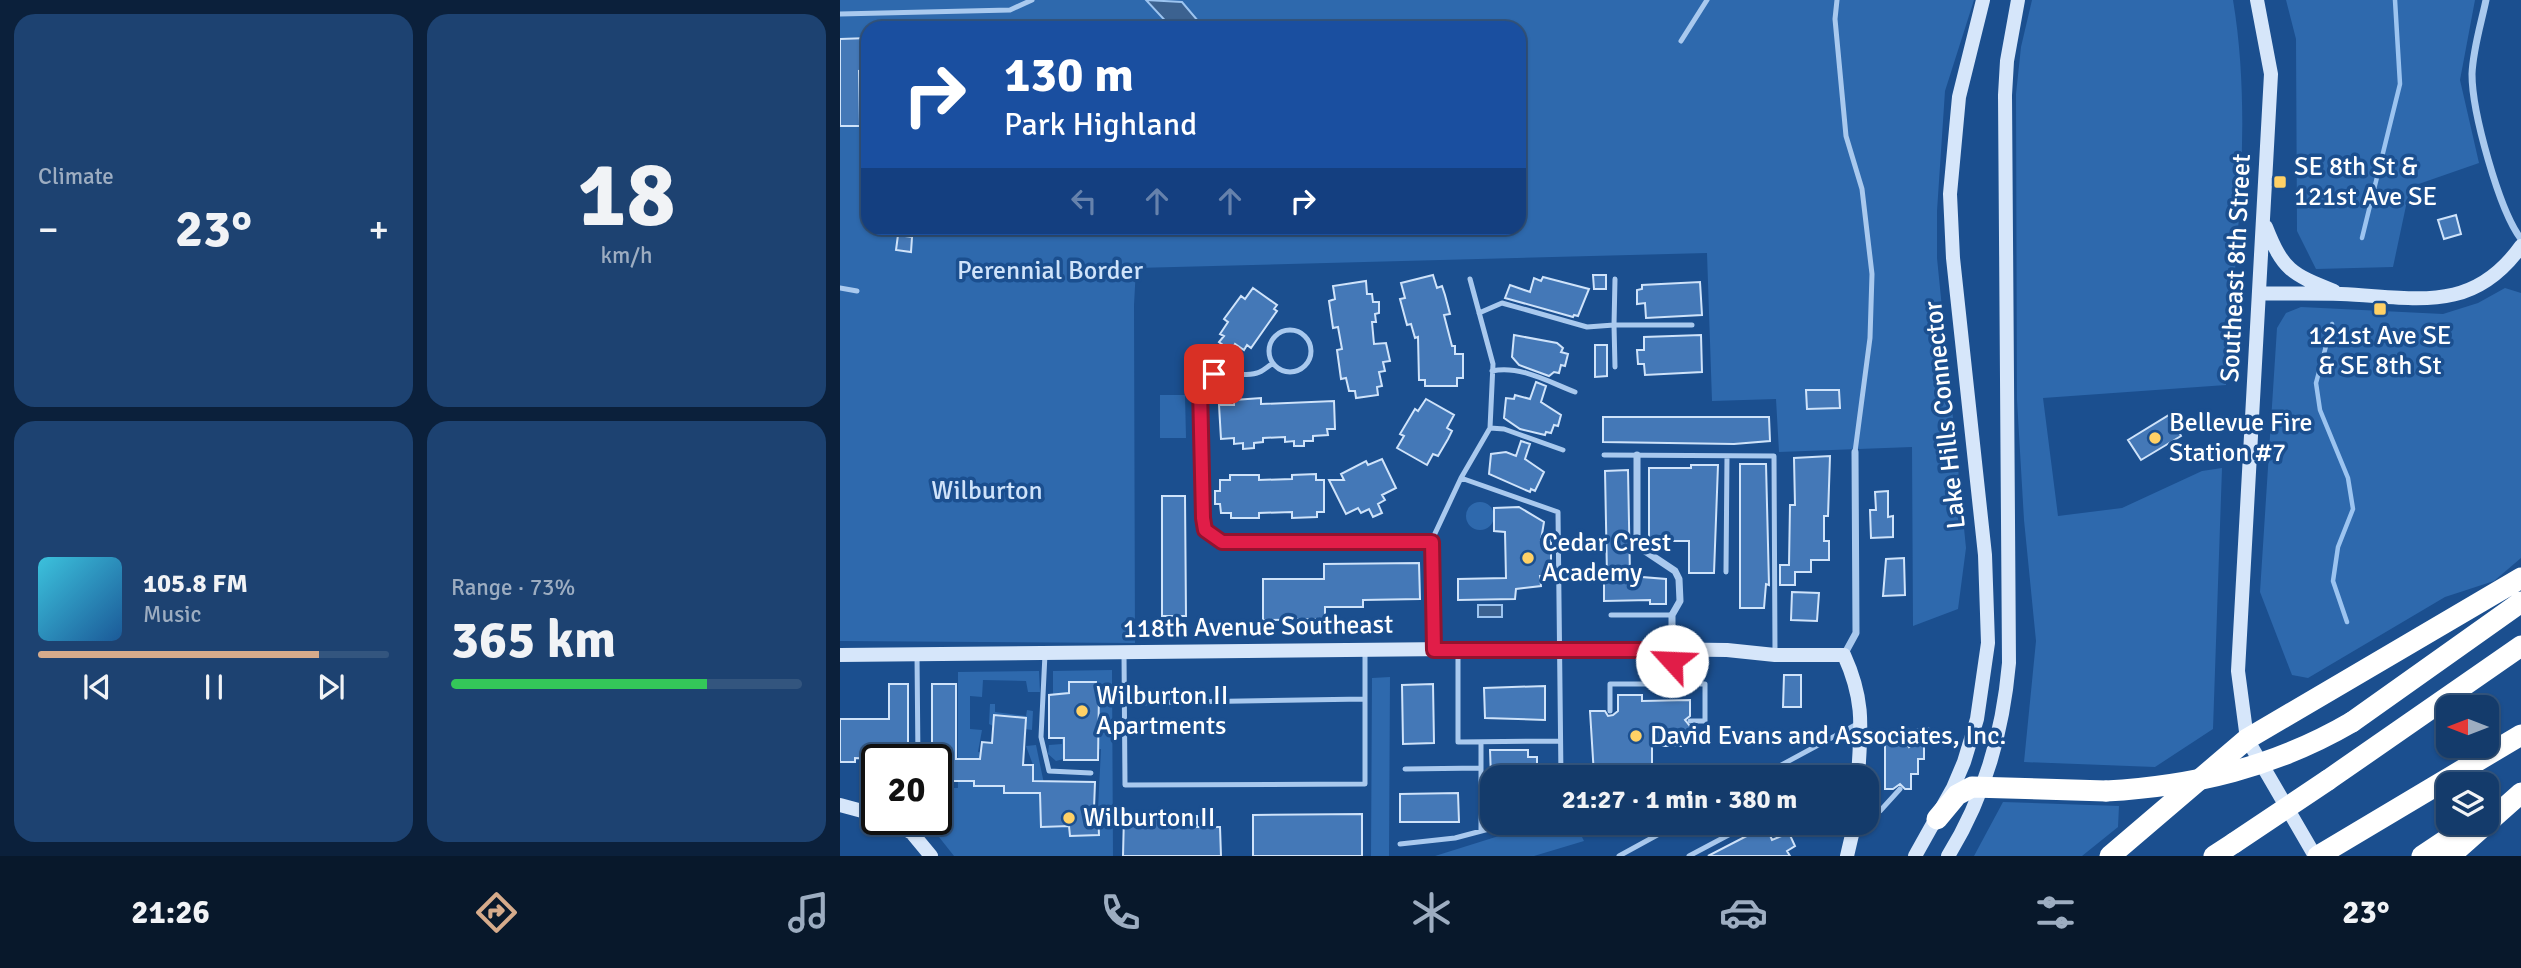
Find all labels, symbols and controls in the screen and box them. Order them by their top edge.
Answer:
text: 130 m [1004,45,1134,105]
icon: right [889,49,980,140]
text: Park Highland [1004,105,1197,144]
text: 18 [577,139,676,252]
place label: SE 8th St & 121st Ave SE [2294,151,2437,213]
street label: Southeast 8th Street [2214,153,2258,383]
text: Climate [38,162,114,191]
marker: SE 8th St & 121st Ave SE [2272,174,2288,190]
icon: left [1065,182,1103,220]
icon: ahead [1138,182,1176,220]
icon: ahead [1211,182,1249,220]
icon: right [1284,182,1322,220]
text: 23° [175,197,252,261]
text: − [38,206,59,253]
text: + [368,206,389,253]
text: km/h [600,241,653,270]
park label: Perennial Border [957,255,1143,287]
street label: Lake Hills Connector [1917,299,1973,531]
marker: 121st Ave SE & SE 8th St [2372,301,2388,317]
place label: 121st Ave SE & SE 8th St [2308,320,2452,382]
pin [1184,344,1244,404]
icon: arrive [1195,355,1233,393]
place label: Bellevue Fire Station #7 [2169,407,2313,469]
marker: Bellevue Fire Station #7 [2147,430,2163,446]
park label: Wilburton [931,475,1043,507]
place label: Cedar Crest Academy [1542,527,1671,589]
marker: Cedar Crest Academy [1520,550,1536,566]
text: 105.8 FM [143,568,248,600]
text: Range · 73% [451,573,575,602]
text: Music [143,600,201,629]
text: 365 km [451,608,616,672]
street label: 118th Avenue Southeast [1123,609,1393,645]
position arrow [1635,624,1709,698]
icon: previous [78,668,116,706]
icon: pause [195,668,233,706]
icon: next [312,668,350,706]
place label: Wilburton II Apartments [1096,680,1228,742]
north arrow [2436,695,2499,758]
map controls [2436,695,2499,835]
marker: Wilburton II Apartments [1074,703,1090,719]
place label: David Evans and Associates, Inc. [1650,720,2006,752]
marker: David Evans and Associates, Inc. [1628,728,1644,744]
speed limit sign: 20 [861,744,952,835]
button: layers [2436,772,2499,835]
text: 21:27 · 1 min · 380 m [1562,784,1797,816]
place label: Wilburton II [1083,802,1215,834]
marker: Wilburton II [1061,810,1077,826]
icon: directions [472,888,521,937]
icon: music [784,888,833,937]
icon: phone [1096,888,1145,937]
icon: climate [1407,888,1456,937]
icon: car [1719,888,1768,937]
icon: filters [2031,888,2080,937]
text: 21:26 [131,893,210,932]
text: 23° [2342,893,2390,932]

